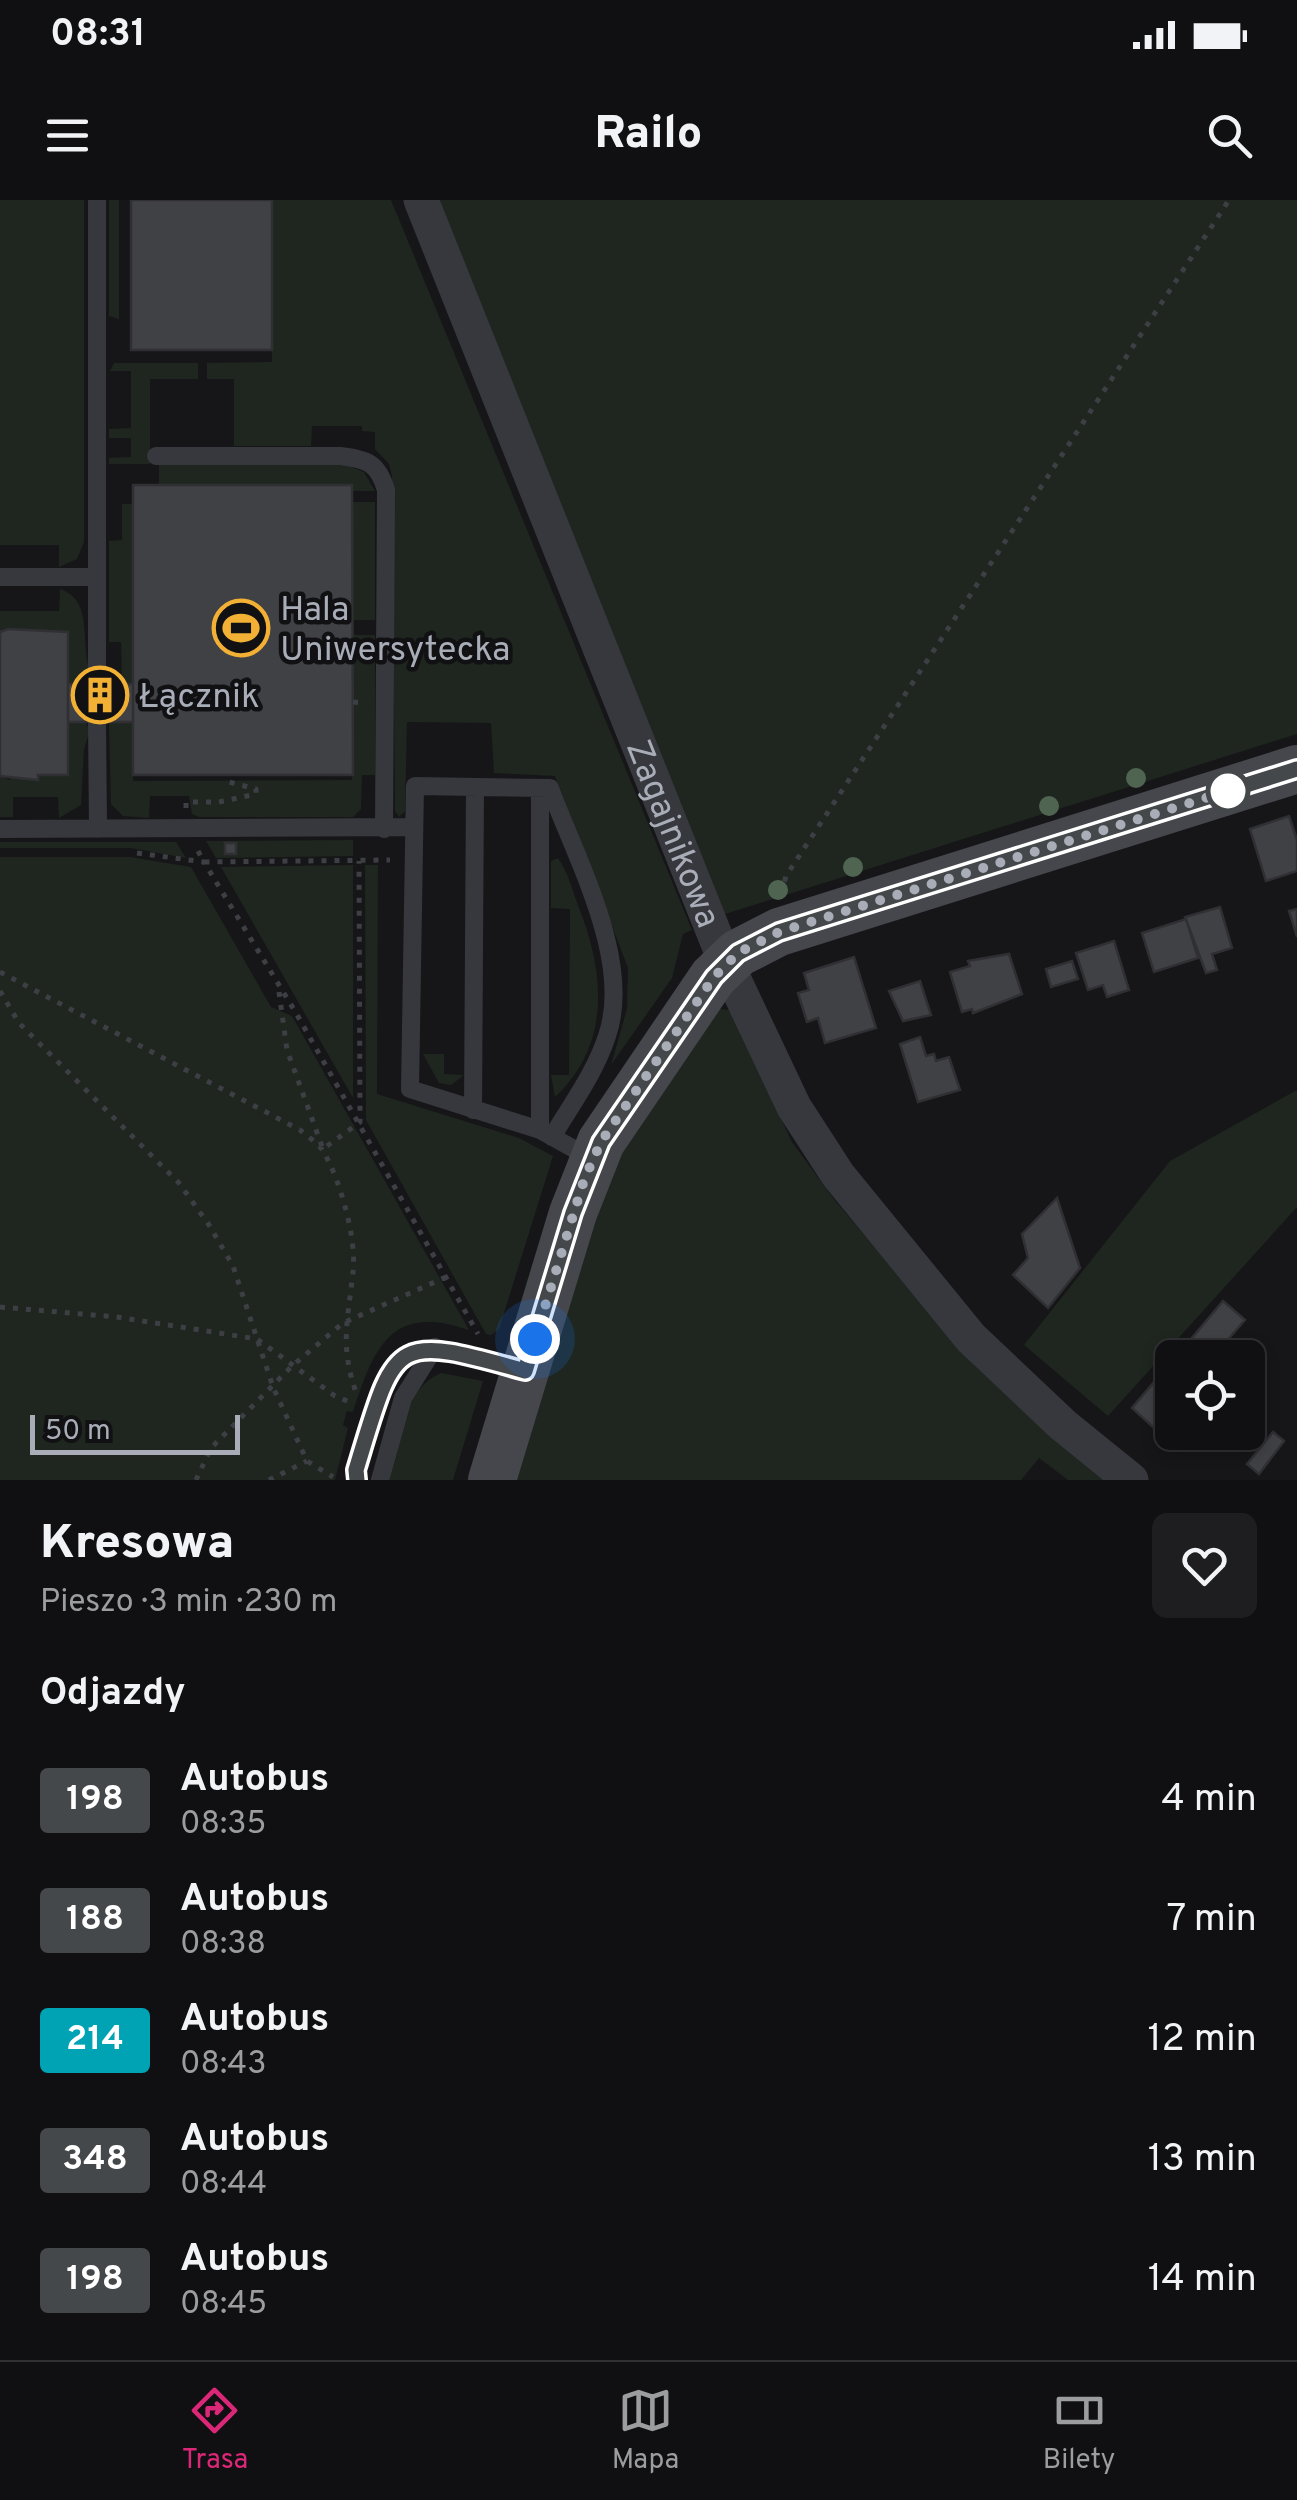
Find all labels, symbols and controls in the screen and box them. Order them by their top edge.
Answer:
text: 08:31 [50,11,146,60]
text: Railo [595,107,702,164]
icon: menu [40,108,95,163]
icon: search [1202,108,1257,163]
place label: Hala Uniwersytecka [280,589,510,673]
sports icon: Hala Uniwersytecka [211,598,271,658]
building icon: Łącznik [70,665,130,725]
place label: Łącznik [139,676,260,720]
street label: Zagajnikowa [614,734,729,935]
unlabelled marker [1207,770,1249,812]
your location [510,1314,560,1364]
map controls [1155,1340,1265,1450]
button: locate [1155,1340,1265,1450]
scale bar [30,1410,240,1454]
text: 50 m [45,1414,111,1450]
button: heart [1152,1513,1257,1618]
text: Kresowa [40,1515,234,1575]
text: Pieszo · 3 min · 230 m [40,1583,337,1623]
text: Odjazdy [40,1670,186,1719]
text: Autobus [180,1756,329,1805]
text: 4 min [1161,1776,1257,1825]
text: 198 [66,1778,124,1822]
text: 08:35 [180,1805,266,1845]
text: Autobus [180,1876,329,1925]
text: 7 min [1167,1896,1257,1945]
text: 188 [66,1898,124,1942]
text: 08:38 [180,1925,266,1965]
text: Autobus [180,1996,329,2045]
text: 12 min [1147,2016,1257,2065]
text: 214 [66,2018,124,2062]
text: 08:43 [180,2045,266,2085]
text: Autobus [180,2116,329,2165]
text: 13 min [1148,2136,1257,2185]
text: 348 [62,2138,128,2182]
text: 08:44 [180,2165,267,2205]
text: Autobus [180,2236,329,2285]
text: 14 min [1148,2256,1257,2305]
text: 198 [66,2258,124,2302]
text: 08:45 [180,2285,267,2325]
tab: Trasa [182,2383,248,2479]
tab: Mapa [612,2383,679,2479]
tab: Bilety [1043,2383,1115,2479]

